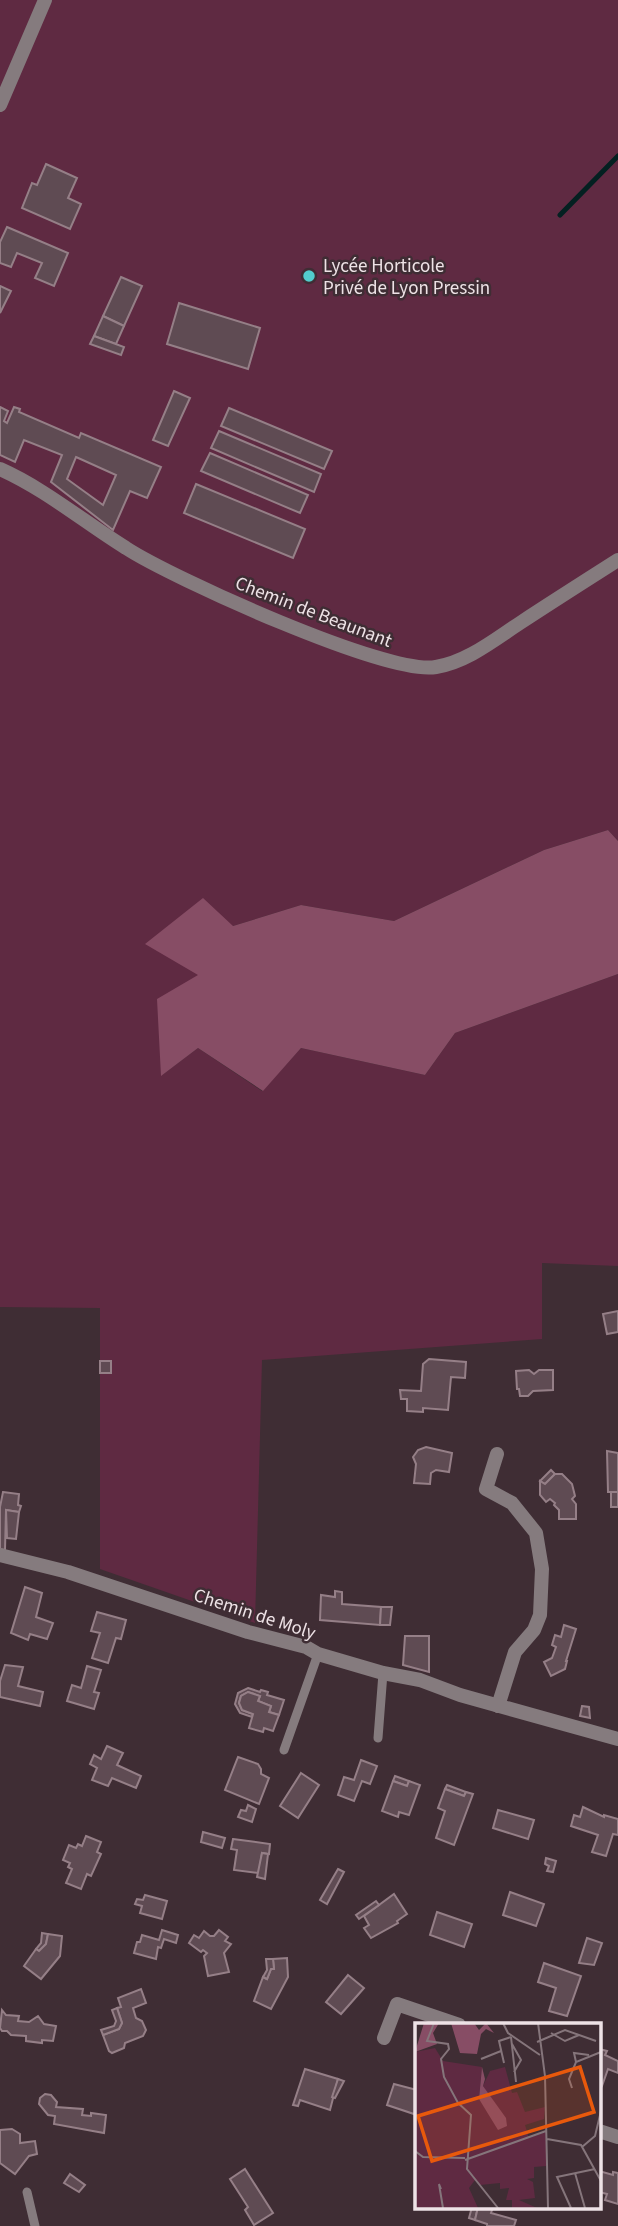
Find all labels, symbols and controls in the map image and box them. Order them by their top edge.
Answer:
place label: Lycée Horticole Privé de Lyon Pressin [323,253,490,302]
marker: Lycée Horticole Privé de Lyon Pressin [301,268,317,284]
street label: Chemin de Beaunant [231,570,396,655]
street label: Chemin de Moly [190,1582,319,1647]
inset map [415,2023,600,2208]

